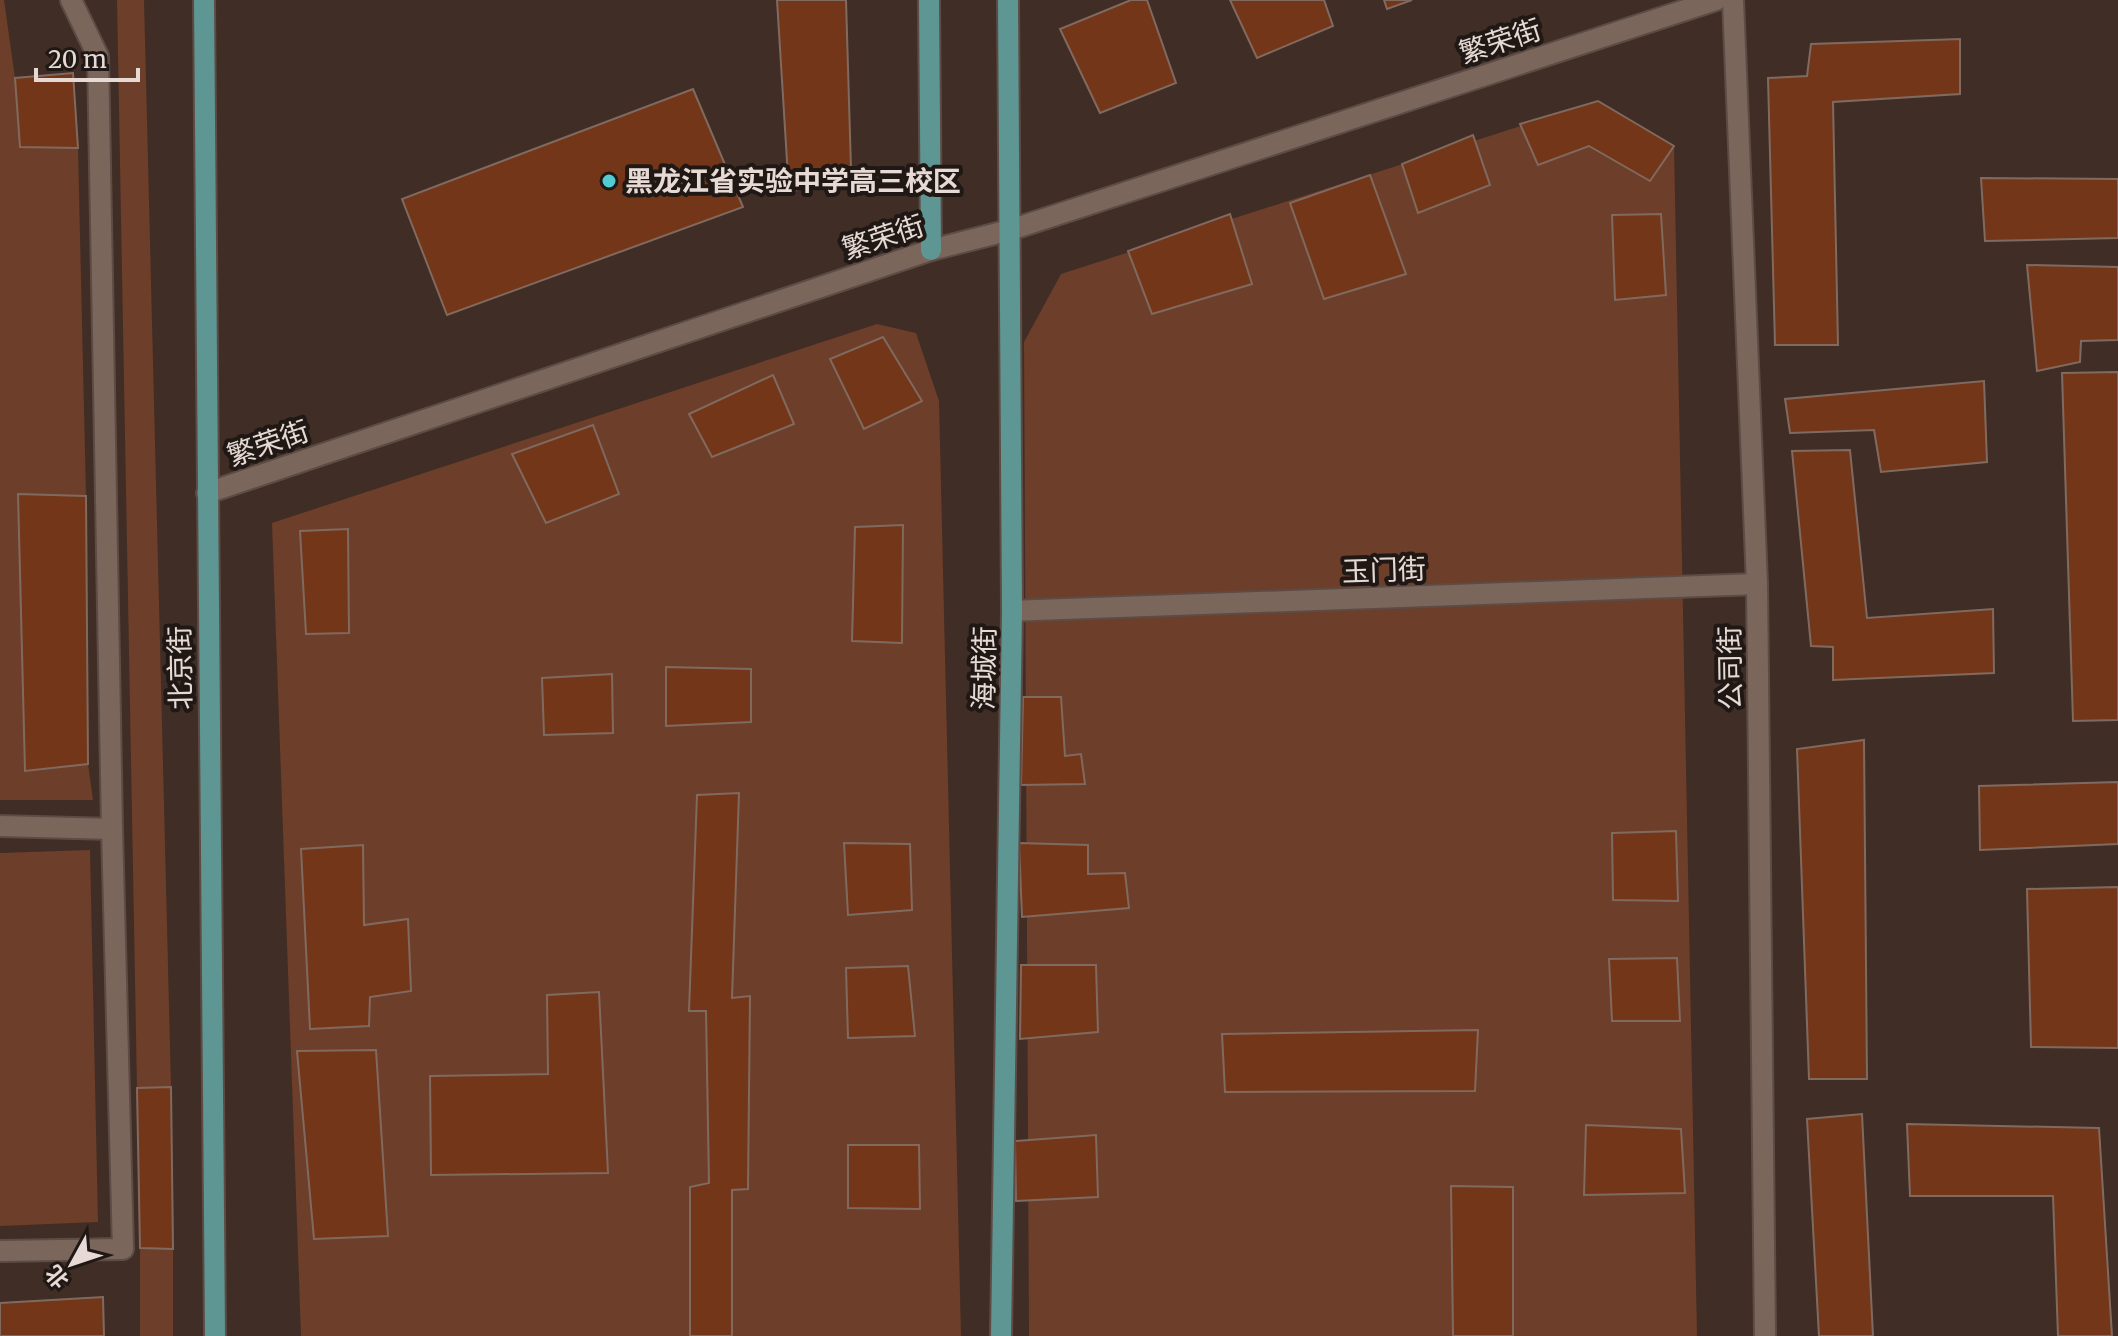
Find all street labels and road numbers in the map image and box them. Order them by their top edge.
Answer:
street label: 繁荣街 [1454,11,1546,71]
street label: 繁荣街 [837,207,929,267]
street label: 繁荣街 [222,412,314,474]
street label: 玉门街 [1341,551,1427,589]
street label: 北京街 [161,626,199,710]
street label: 海城街 [965,626,1003,710]
street label: 公司街 [1711,626,1749,710]

